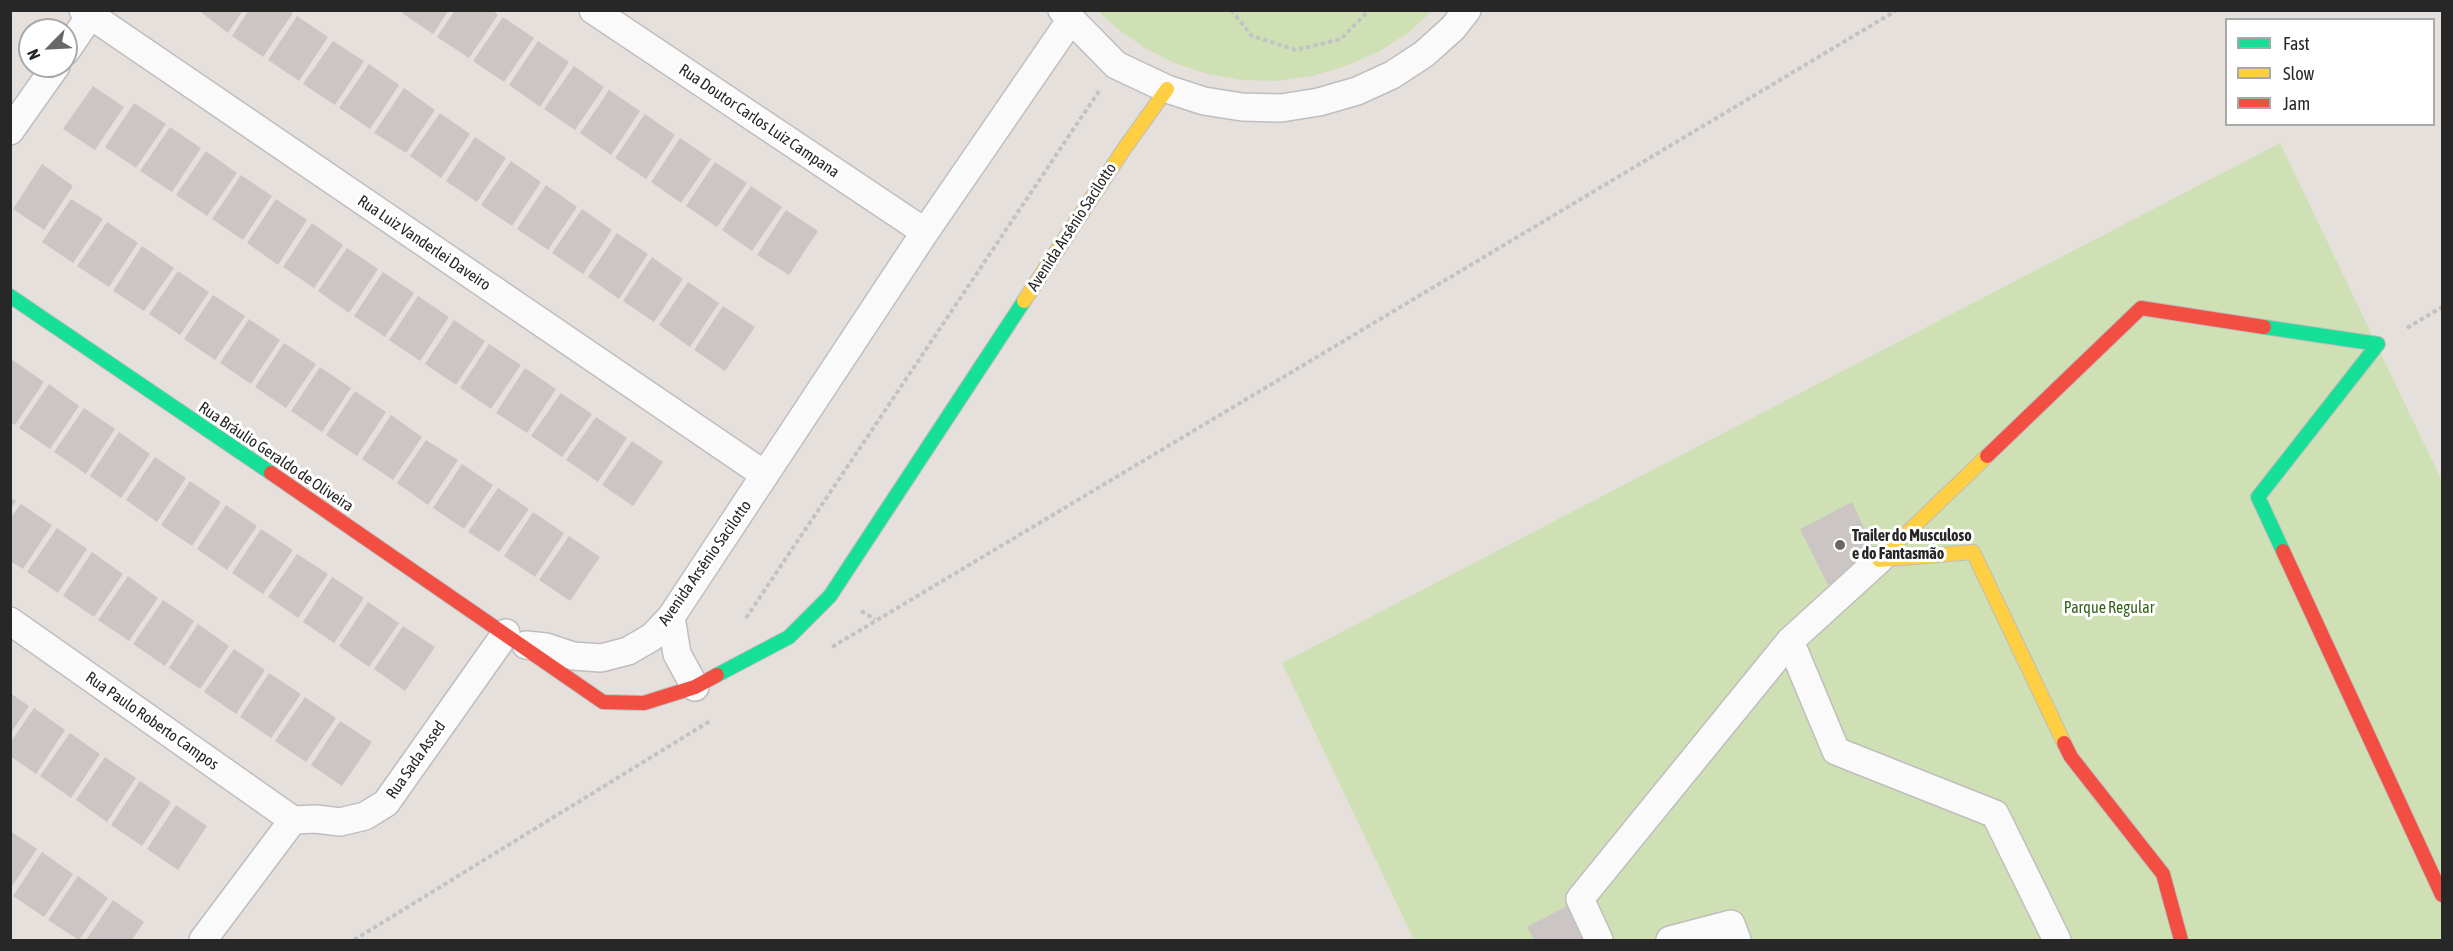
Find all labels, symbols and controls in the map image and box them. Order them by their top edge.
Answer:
north arrow [18,18,78,78]
legend [2225,18,2435,126]
text: Fast [2283,33,2310,54]
text: N [23,47,44,62]
street label: Rua Doutor Carlos Luiz Campana [675,60,843,182]
text: Slow [2283,63,2314,84]
text: Jam [2283,93,2310,114]
street label: Avenida Arsênio Sacilotto [1023,159,1121,295]
street label: Rua Luiz Vanderlei Daveiro [354,191,494,295]
street label: Rua Bráulio Geraldo de Oliveira [195,398,357,516]
street label: Avenida Arsênio Sacilotto [654,497,756,629]
place label: Trailer do Musculoso e do Fantasmão [1852,526,1972,564]
marker: Trailer do Musculoso e do Fantasmão [1833,538,1847,552]
park label: Parque Regular [2064,598,2154,618]
street label: Rua Paulo Roberto Campos [82,668,222,774]
street label: Rua Sada Assed [382,717,450,803]

